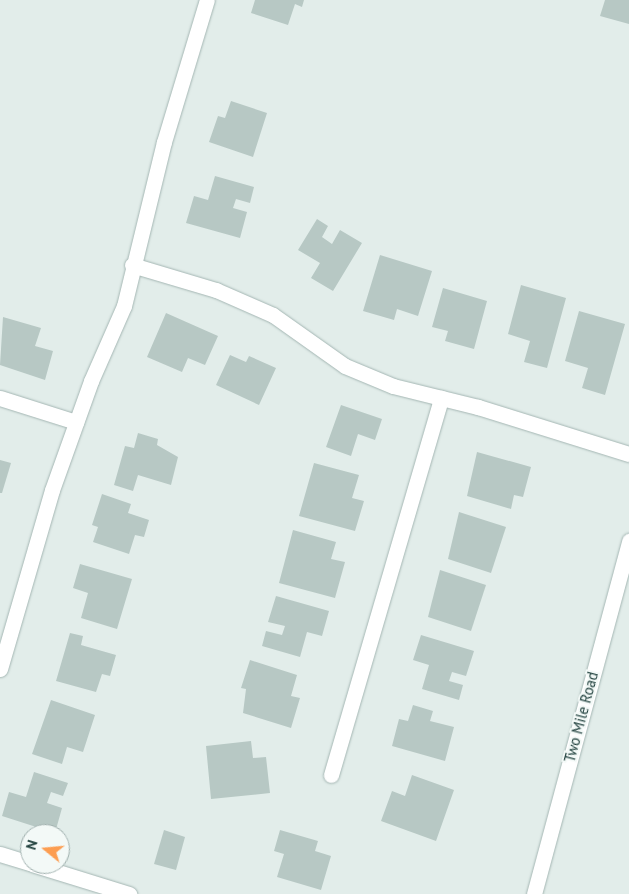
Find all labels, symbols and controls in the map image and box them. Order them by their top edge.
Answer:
street label: Two Mile Road [560,670,602,764]
north arrow [20,824,70,874]
text: N [22,838,42,852]

